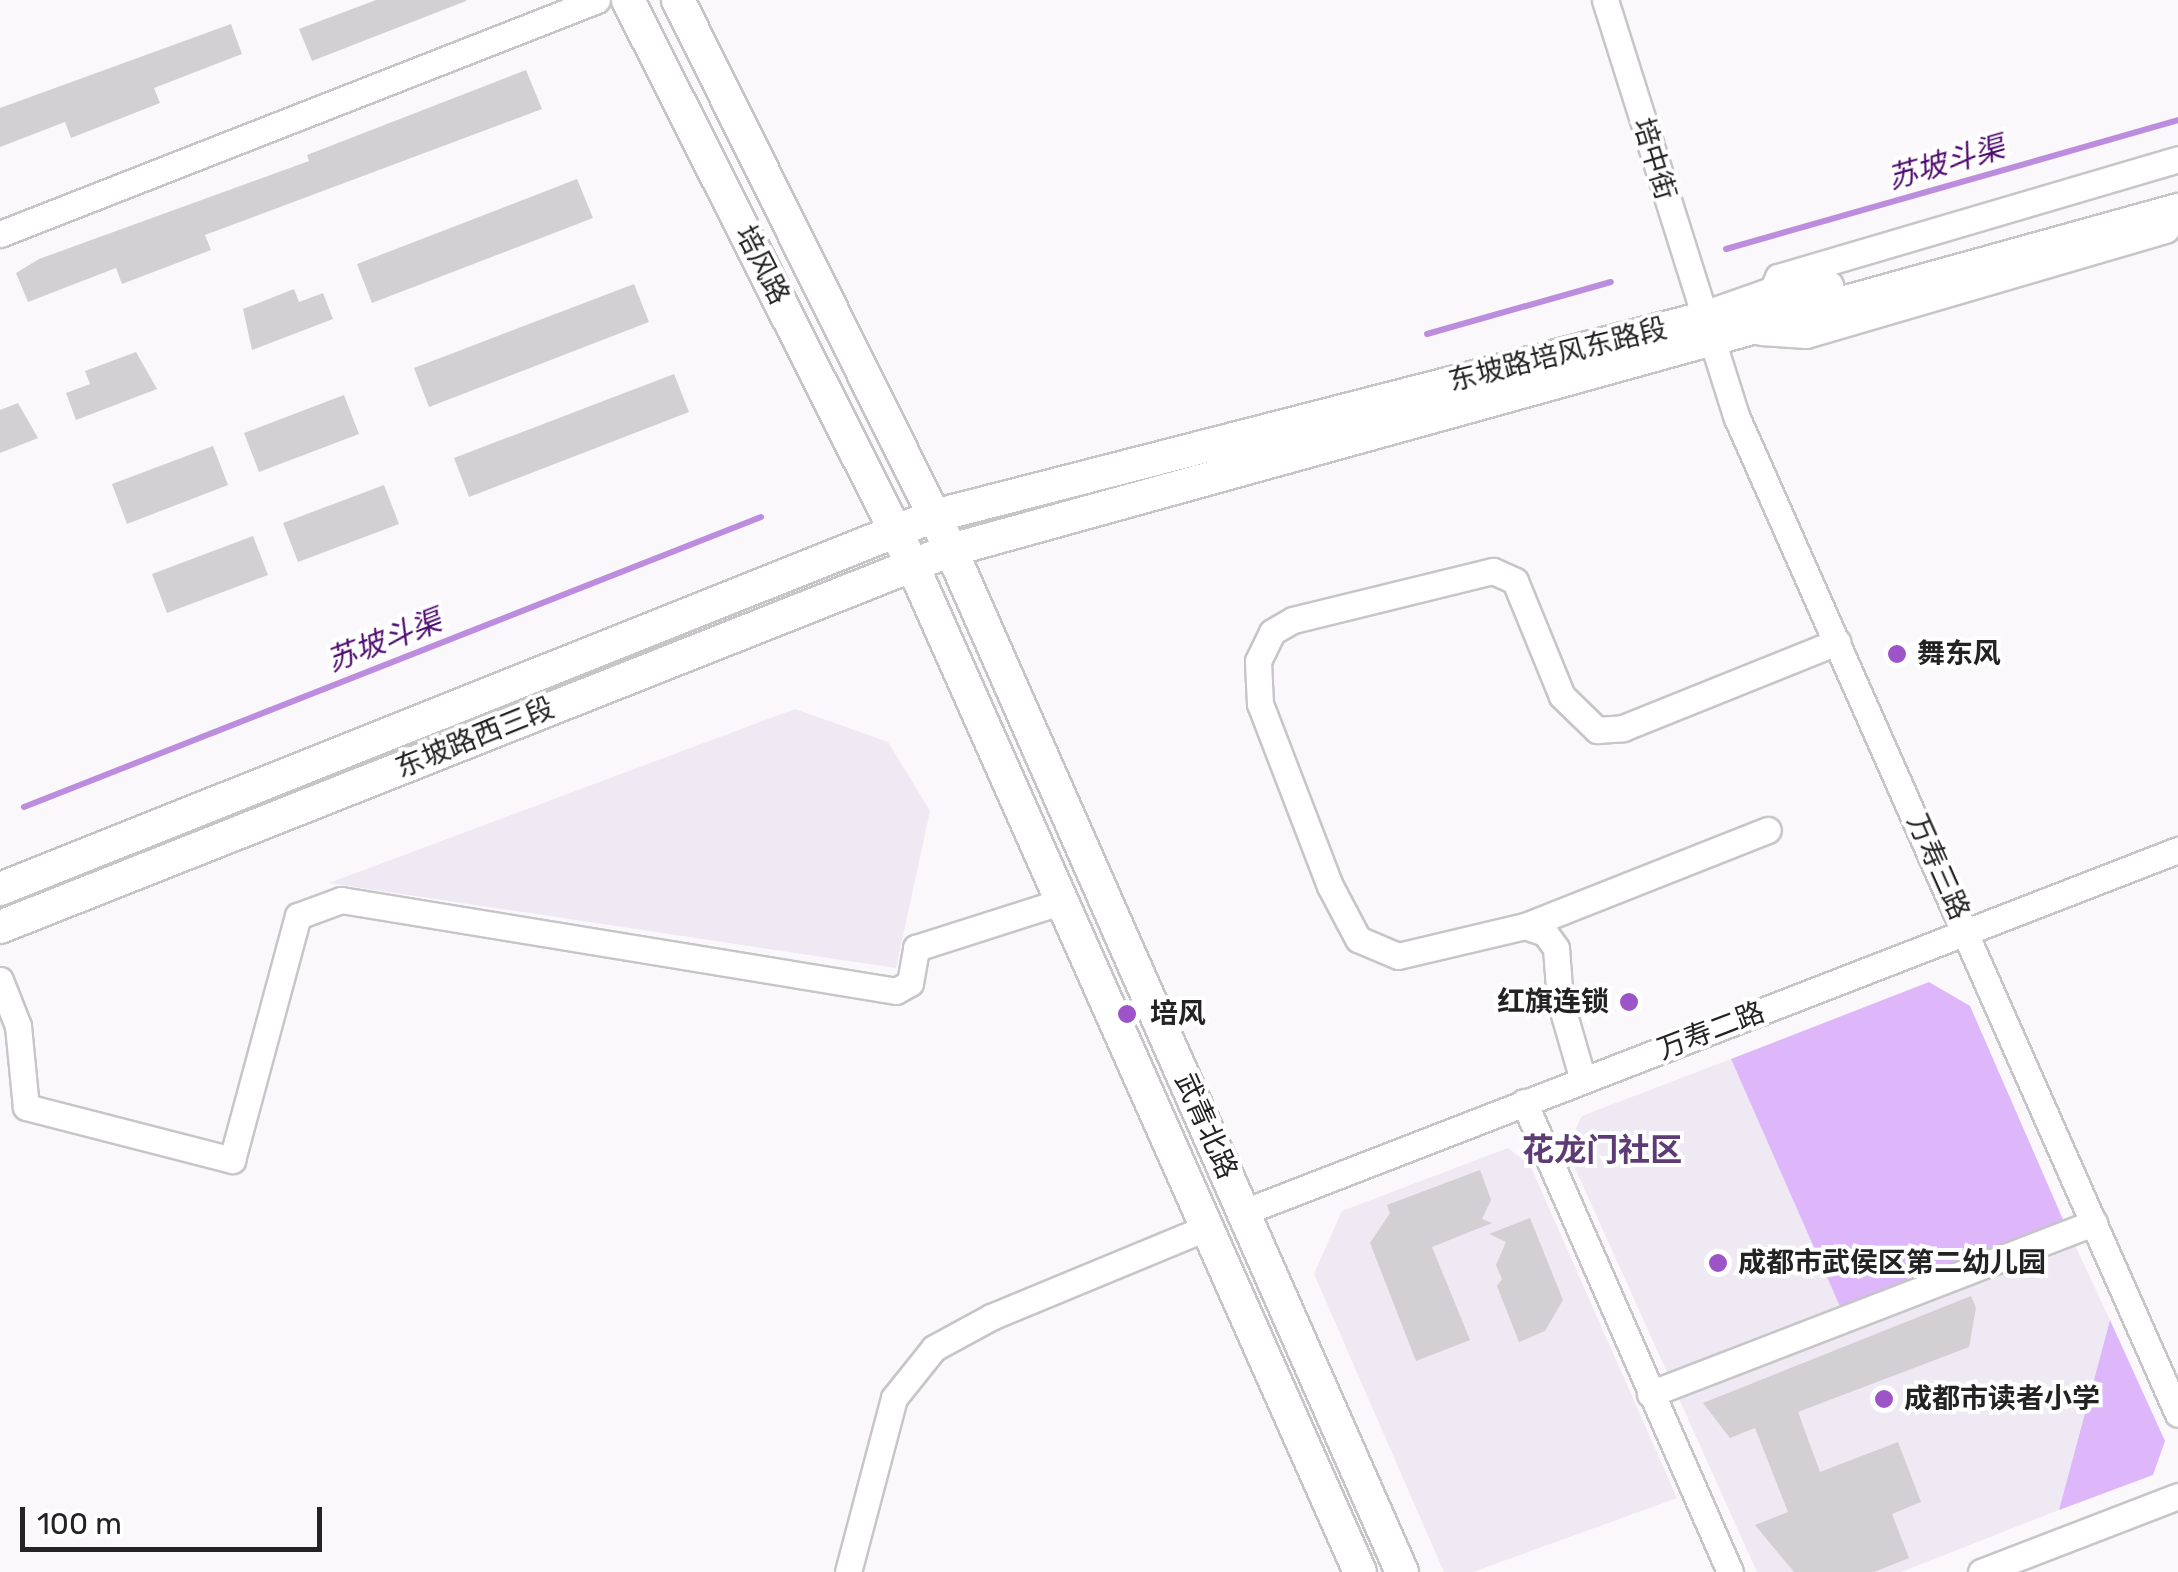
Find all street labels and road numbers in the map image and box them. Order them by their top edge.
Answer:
street label: 培中街 [1626,114,1682,204]
street label: 培风路 [728,220,796,310]
street label: 东坡路培风东路段 [1445,312,1671,398]
street label: 东坡路西三段 [391,691,559,785]
street label: 万寿三路 [1900,809,1976,925]
street label: 万寿二路 [1653,995,1769,1067]
street label: 武青北路 [1168,1068,1244,1184]

